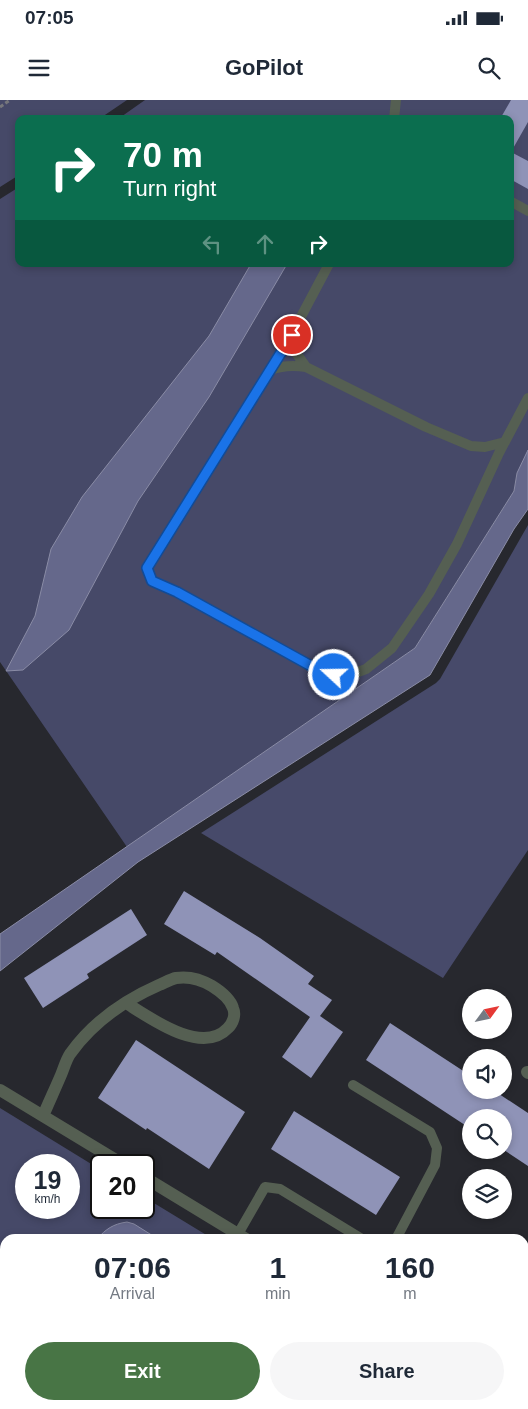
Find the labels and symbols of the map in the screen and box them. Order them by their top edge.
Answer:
pin [271,314,313,356]
position arrow [307,648,359,700]
north arrow [462,989,512,1039]
speed limit sign: 20 [90,1154,155,1219]

